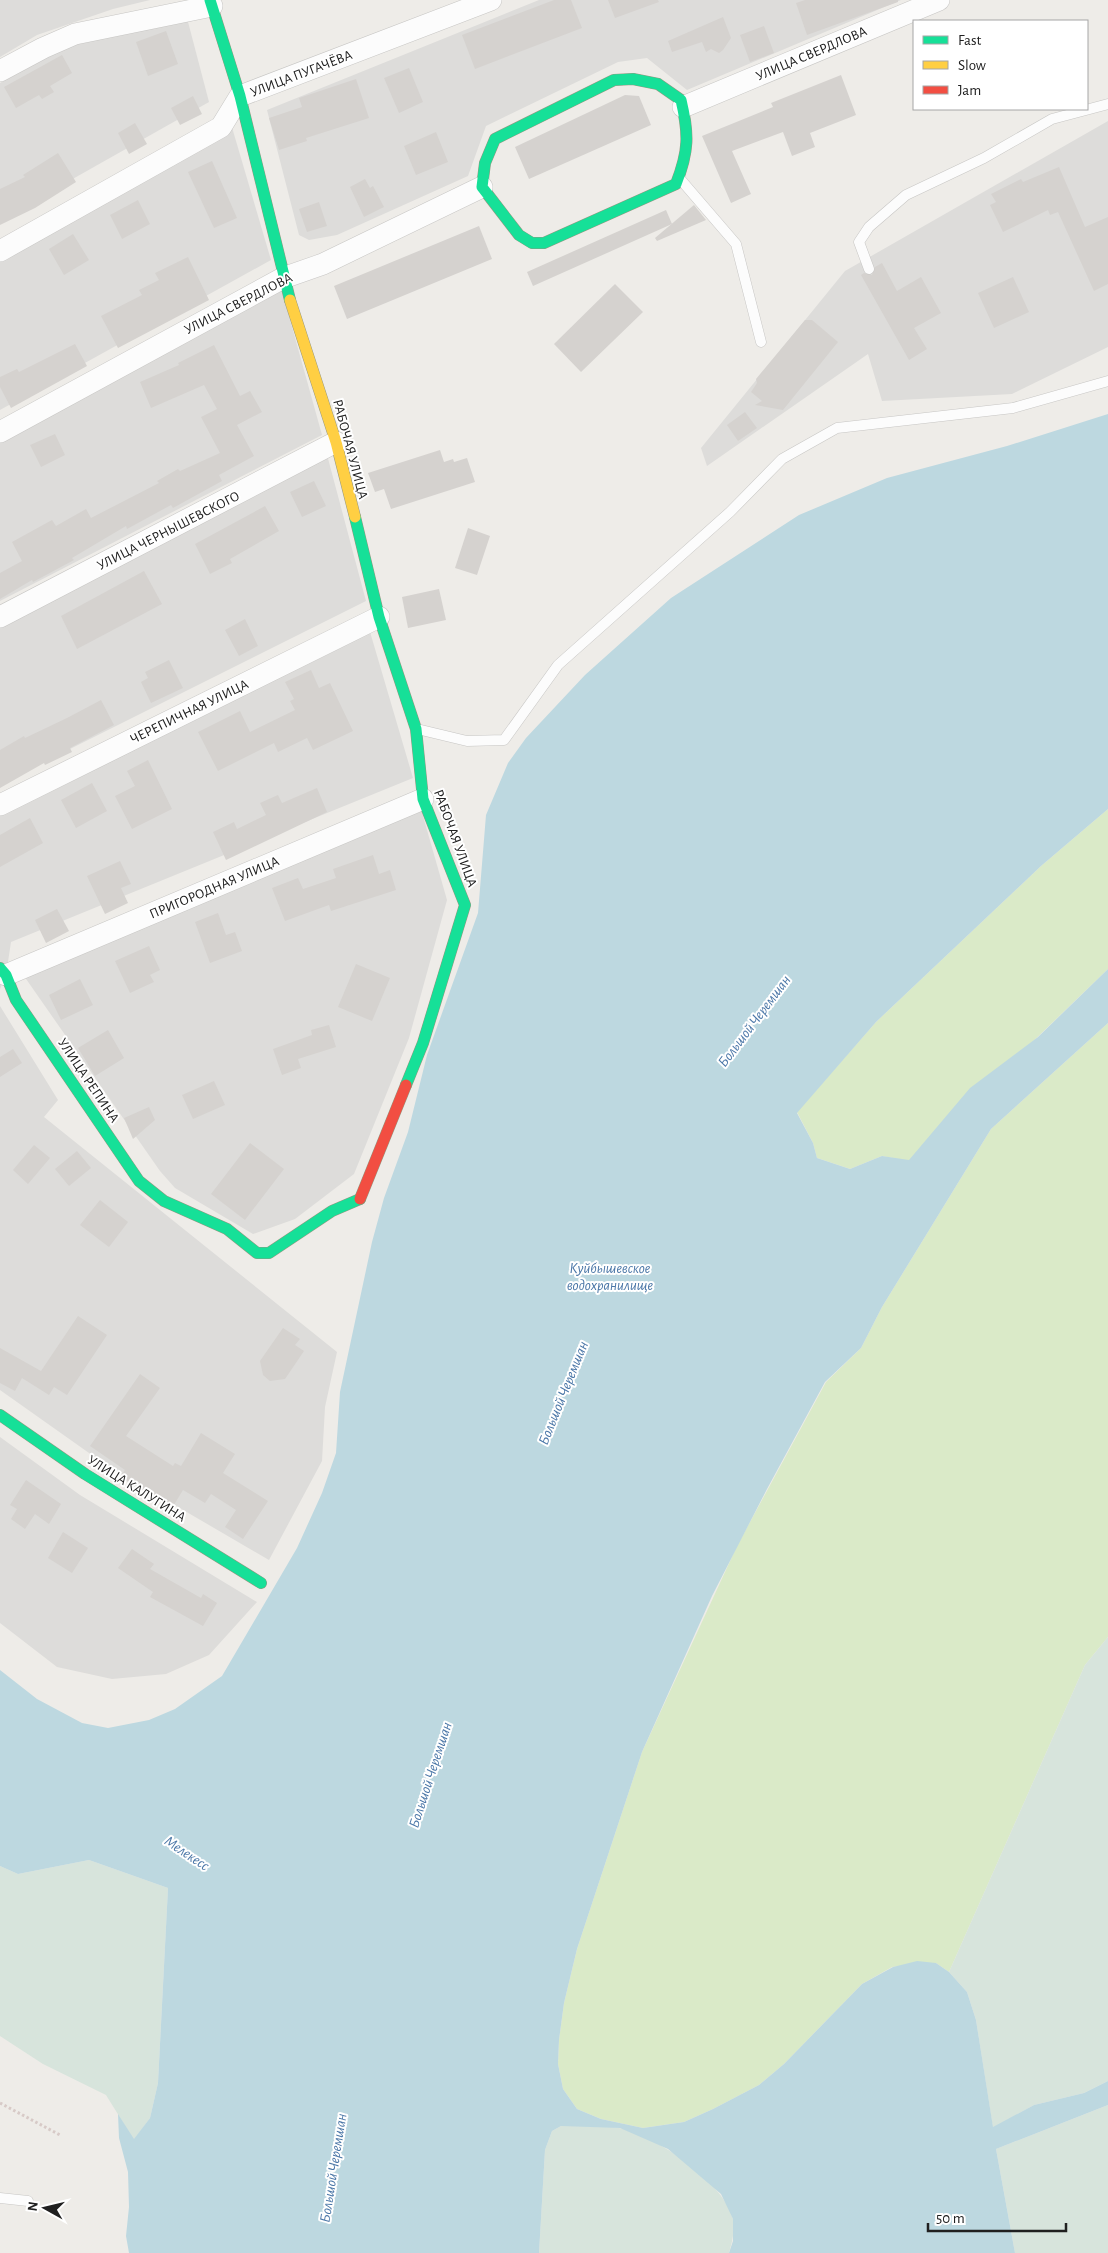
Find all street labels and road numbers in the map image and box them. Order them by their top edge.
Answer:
street label: УЛИЦА СВЕРДЛОВА [754,24,869,84]
street label: УЛИЦА ПУГАЧЁВА [248,46,354,100]
street label: УЛИЦА СВЕРДЛОВА [182,271,295,337]
street label: РАБОЧАЯ УЛИЦА [330,398,370,501]
street label: УЛИЦА ЧЕРНЫШЕВСКОГО [95,489,242,573]
street label: ЧЕРЕПИЧНАЯ УЛИЦА [128,677,251,747]
street label: РАБОЧАЯ УЛИЦА [431,788,479,889]
street label: ПРИГОРОДНАЯ УЛИЦА [148,854,281,922]
street label: УЛИЦА РЕПИНА [55,1036,121,1125]
street label: УЛИЦА КАЛУГИНА [85,1453,188,1525]

